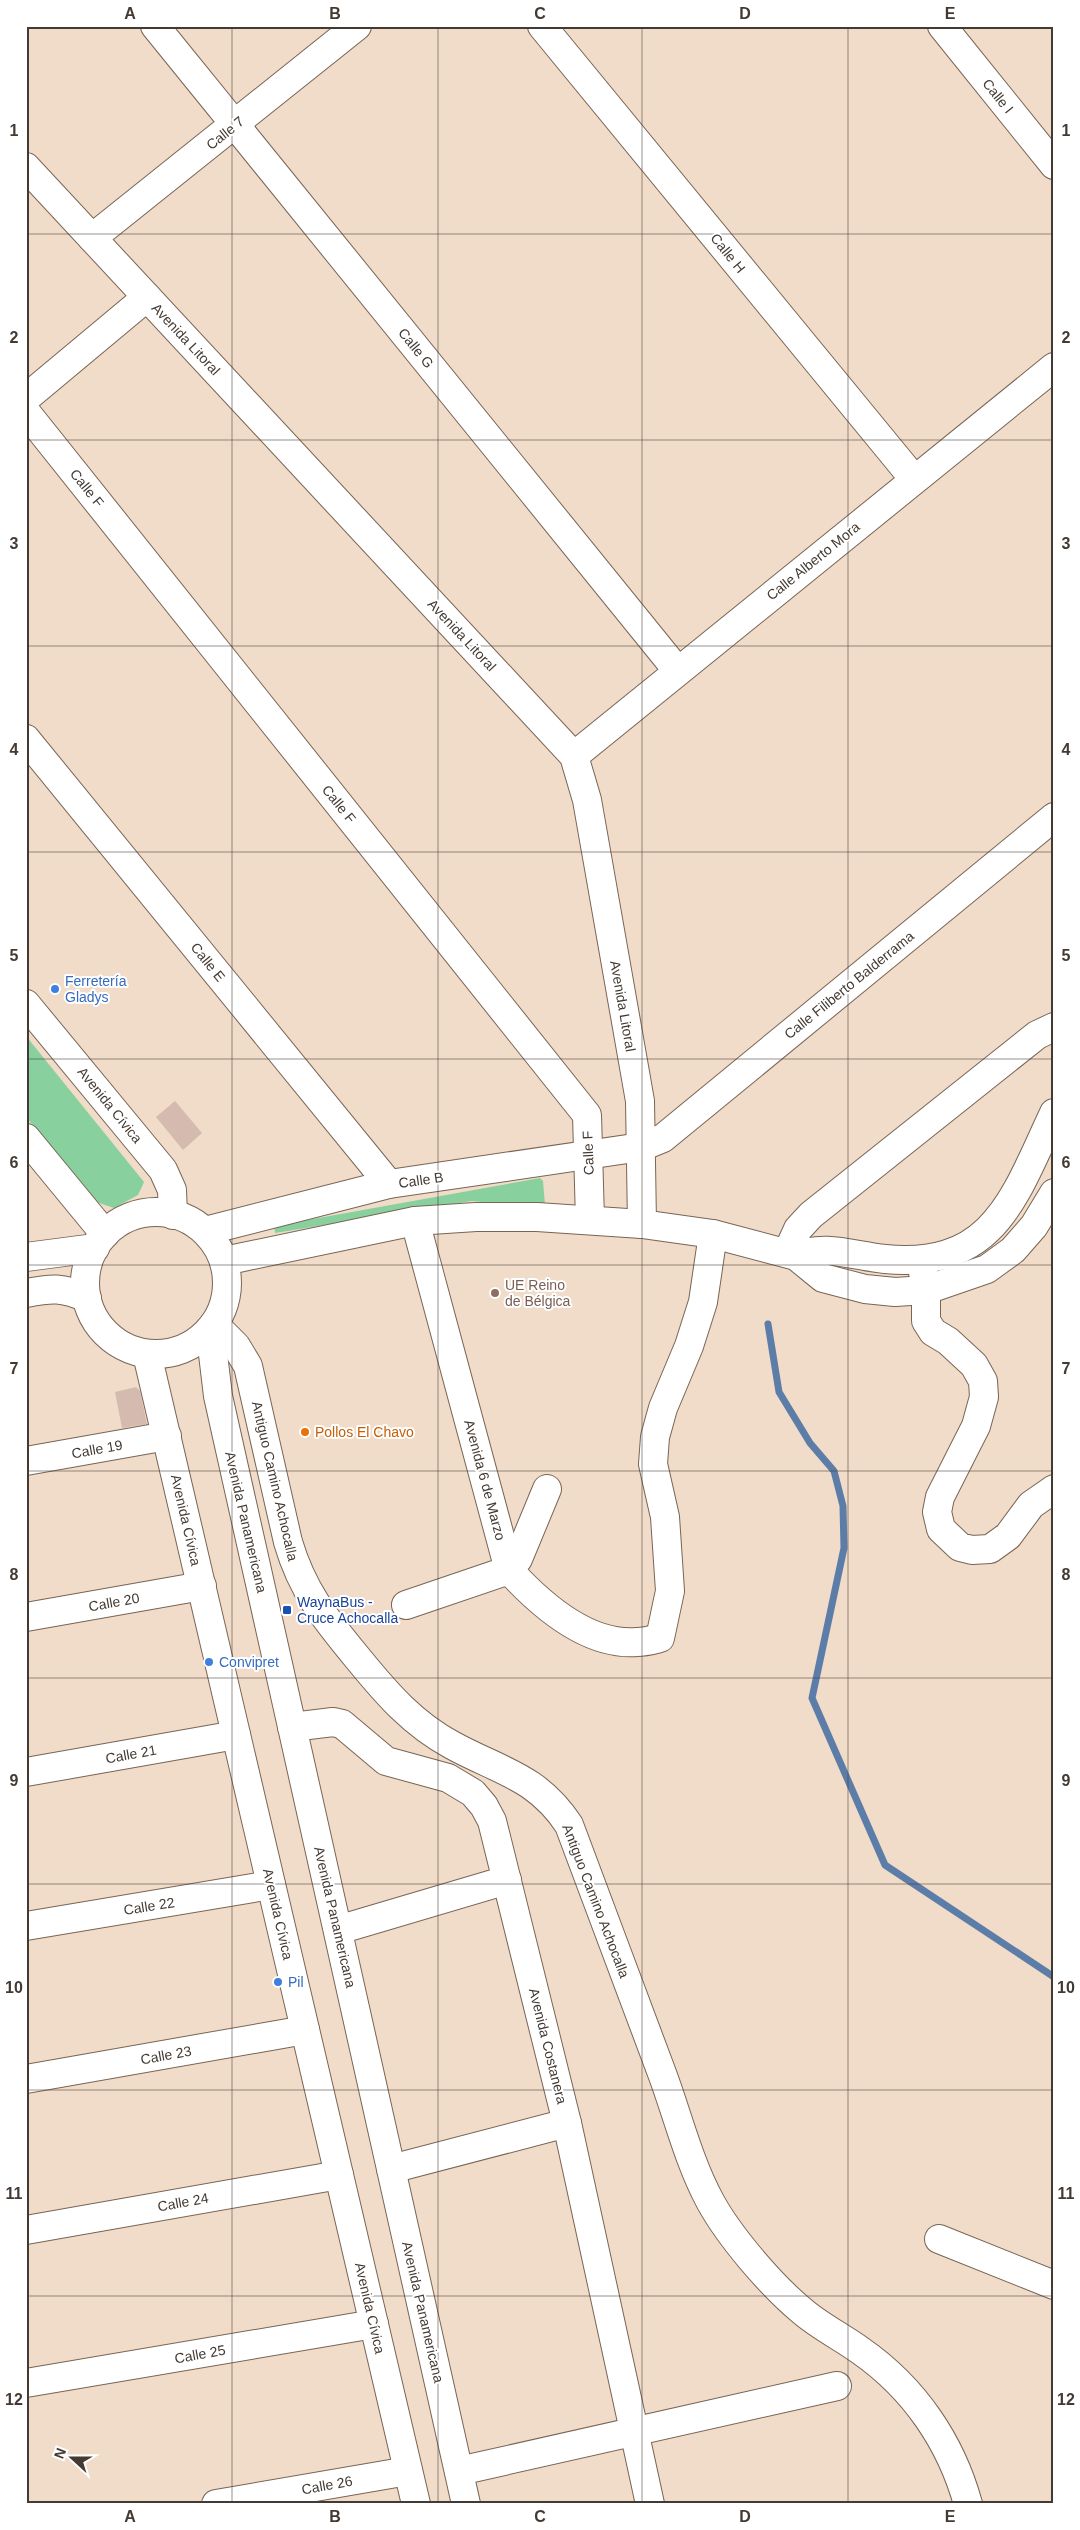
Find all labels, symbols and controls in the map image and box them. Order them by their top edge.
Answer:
text: A [124,5,136,22]
text: B [329,5,341,22]
text: C [534,5,546,22]
text: D [739,5,751,22]
text: E [945,5,956,22]
street label: Calle I [979,76,1017,116]
street label: Calle 7 [203,113,247,153]
text: 1 [10,122,19,139]
text: 1 [1062,122,1071,139]
street label: Calle H [707,230,749,276]
street label: Avenida Litoral [149,300,223,378]
street label: Calle G [395,325,437,371]
text: 2 [10,329,19,346]
text: 2 [1062,329,1071,346]
street label: Calle F [67,466,107,510]
street label: Calle Alberto Mora [763,518,863,603]
text: 3 [10,535,19,552]
text: 3 [1062,535,1071,552]
street label: Avenida Litoral [425,596,499,674]
text: 4 [10,741,19,758]
text: 4 [1062,741,1071,758]
street label: Calle F [319,782,359,826]
street label: Calle Filiberto Balderrama [781,928,917,1042]
street label: Calle E [188,939,228,985]
text: 5 [10,947,19,964]
text: 5 [1062,947,1071,964]
street label: Avenida Litoral [607,959,639,1053]
place label: Ferretería Gladys [65,973,127,1005]
marker: Ferretería Gladys [49,983,61,995]
street label: Avenida Cívica [74,1064,146,1146]
street label: Calle F [579,1131,597,1175]
text: 6 [10,1154,19,1171]
text: 6 [1062,1154,1071,1171]
street label: Calle B [398,1169,444,1191]
place label: UE Reino de Bélgica [505,1277,571,1309]
marker: UE Reino de Bélgica [489,1287,501,1299]
text: 7 [10,1360,19,1377]
text: 7 [1062,1360,1071,1377]
street label: Antiguo Camino Achocalla [249,1400,301,1563]
street label: Avenida 6 de Marzo [461,1418,509,1542]
place label: Pollos El Chavo [315,1424,414,1440]
marker: Pollos El Chavo [299,1426,311,1438]
street label: Calle 19 [70,1437,124,1461]
street label: Avenida Panamericana [222,1450,270,1594]
street label: Avenida Cívica [168,1473,204,1567]
text: 8 [10,1566,19,1583]
text: 8 [1062,1566,1071,1583]
street label: Calle 20 [87,1590,141,1614]
place label: WaynaBus - Cruce Achocalla [297,1594,398,1626]
marker: WaynaBus - Cruce Achocalla [281,1604,293,1616]
place label: Convipret [219,1654,279,1670]
marker: Convipret [203,1656,215,1668]
street label: Calle 21 [104,1742,158,1766]
text: 9 [10,1772,19,1789]
text: 9 [1062,1772,1071,1789]
street label: Antiguo Camino Achocalla [559,1822,633,1980]
street label: Avenida Panamericana [311,1845,359,1989]
street label: Avenida Cívica [260,1867,296,1961]
street label: Calle 22 [122,1894,176,1918]
place label: Pil [288,1974,304,1990]
marker: Pil [272,1976,284,1988]
text: 10 [5,1979,23,1996]
text: 10 [1057,1979,1075,1996]
street label: Avenida Costanera [526,1986,570,2106]
street label: Calle 23 [139,2043,193,2067]
text: 11 [6,2185,23,2202]
text: 11 [1058,2185,1075,2202]
street label: Calle 24 [156,2190,210,2214]
street label: Avenida Panamericana [399,2240,447,2384]
street label: Avenida Cívica [352,2261,388,2355]
street label: Calle 25 [173,2342,227,2366]
text: 12 [5,2391,23,2408]
text: 12 [1057,2391,1075,2408]
north arrow [48,2432,98,2482]
text: N [51,2446,69,2461]
street label: Calle 26 [300,2473,354,2497]
text: A [124,2508,136,2525]
text: B [329,2508,341,2525]
text: C [534,2508,546,2525]
text: D [739,2508,751,2525]
text: E [945,2508,956,2525]

